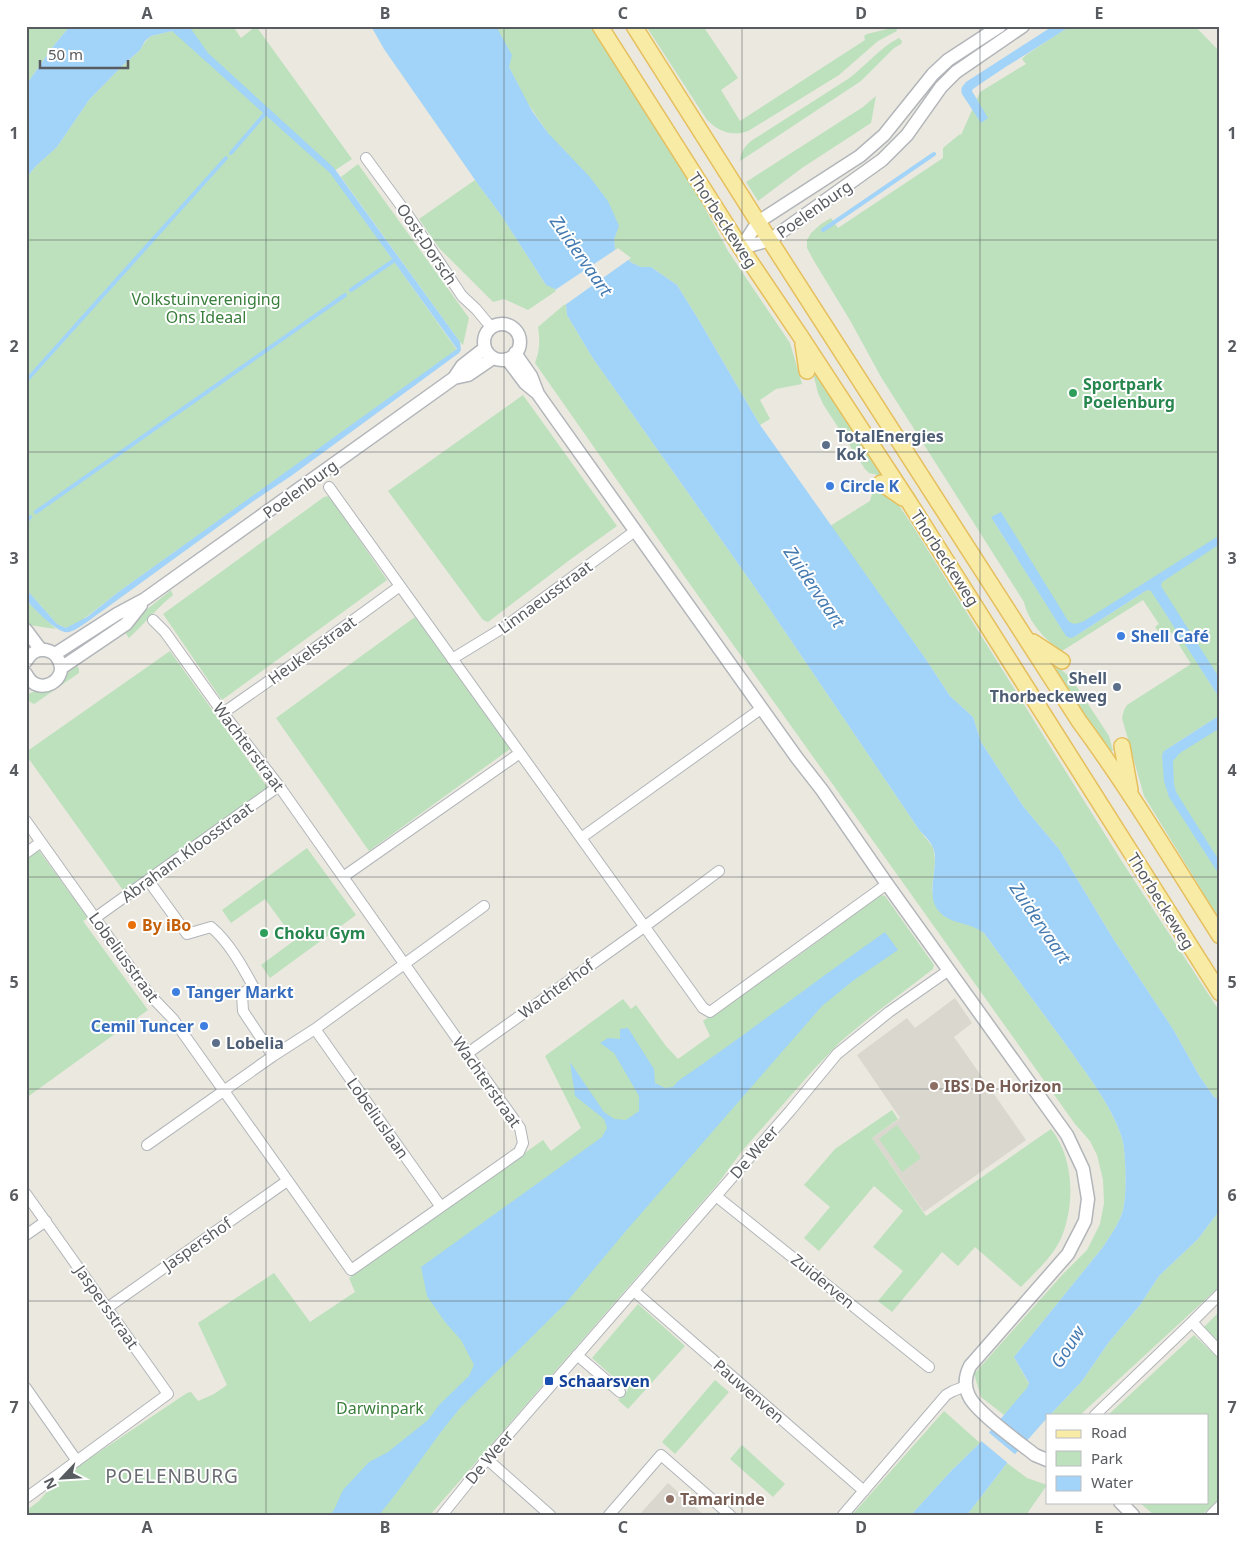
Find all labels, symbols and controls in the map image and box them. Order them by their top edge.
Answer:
text: A [141,2,153,24]
text: B [380,2,390,24]
text: C [618,2,628,24]
text: D [855,2,867,24]
text: E [1095,2,1104,24]
scale bar [40,38,128,70]
text: 50 m [48,44,83,64]
text: 1 [9,122,19,144]
text: 1 [1227,122,1237,144]
street label: Thorbeckeweg [684,168,762,272]
street label: Poelenburg [772,175,856,243]
street label: Oost-Dorsch [392,199,462,289]
water label: Zuidervaart [545,210,619,301]
park label: Volkstuinvereniging Ons Ideaal [131,288,281,328]
text: 2 [9,335,19,357]
text: 2 [1227,335,1237,357]
place label: Sportpark Poelenburg [1083,373,1175,413]
marker: Sportpark Poelenburg [1067,387,1079,399]
place label: TotalEnergies Kok [836,425,944,465]
marker: TotalEnergies Kok [820,439,832,451]
street label: Poelenburg [258,454,342,524]
place label: Circle K [840,475,900,497]
marker: Circle K [824,480,836,492]
street label: Thorbeckeweg [906,506,984,610]
water label: Zuidervaart [778,540,851,633]
text: 3 [9,547,19,569]
text: 3 [1227,547,1237,569]
street label: Linnaeusstraat [494,555,597,639]
street label: Heukelsstraat [264,611,361,689]
place label: Shell Café [1131,625,1209,647]
marker: Shell Café [1115,630,1127,642]
place label: Shell Thorbeckeweg [990,667,1107,707]
marker: Shell Thorbeckeweg [1111,681,1123,693]
street label: Wachterstraat [208,698,290,796]
text: 4 [9,759,19,781]
text: 4 [1227,759,1237,781]
street label: Abraham Kloosstraat [117,797,257,907]
street label: Thorbeckeweg [1122,848,1200,954]
water label: Zuidervaart [1004,876,1077,969]
street label: Lobeliusstraat [84,908,164,1007]
place label: By iBo [142,914,191,936]
marker: By iBo [126,919,138,931]
place label: Choku Gym [274,922,365,944]
marker: Choku Gym [258,927,270,939]
street label: Wachterhof [514,953,599,1024]
text: 5 [9,971,19,993]
text: 5 [1227,971,1237,993]
place label: Tanger Markt [186,981,294,1003]
marker: Tanger Markt [170,986,182,998]
place label: Cemil Tuncer [91,1015,194,1037]
marker: Cemil Tuncer [198,1020,210,1032]
place label: Lobelia [226,1032,284,1054]
street label: Wachterstraat [448,1032,527,1132]
marker: Lobelia [210,1037,222,1049]
street label: Lobeliuslaan [342,1073,414,1163]
place label: IBS De Horizon [944,1075,1062,1097]
marker: IBS De Horizon [928,1080,940,1092]
street label: De Weer [725,1120,784,1183]
text: 6 [9,1184,19,1206]
text: 6 [1227,1184,1237,1206]
street label: Jaspershof [157,1211,237,1277]
street label: Zuiderven [787,1249,859,1313]
street label: Jaspersstraat [69,1259,144,1353]
water label: Gouw [1045,1320,1090,1372]
street label: Pauwenven [709,1354,789,1428]
place label: Schaarsven [559,1370,650,1392]
marker: Schaarsven [543,1375,555,1387]
text: 7 [9,1396,19,1418]
text: 7 [1227,1396,1237,1418]
park label: Darwinpark [336,1397,424,1419]
legend [1046,1414,1208,1504]
text: Road [1091,1422,1127,1442]
street label: De Weer [460,1425,518,1489]
text: Park [1091,1448,1123,1468]
north arrow [38,1454,88,1504]
district label: POELENBURG [105,1463,239,1489]
text: Water [1091,1472,1133,1492]
text: N [39,1475,61,1493]
place label: Tamarinde [680,1488,765,1510]
marker: Tamarinde [664,1493,676,1505]
text: A [141,1516,153,1538]
text: B [380,1516,390,1538]
text: C [618,1516,628,1538]
text: D [855,1516,867,1538]
text: E [1095,1516,1104,1538]

